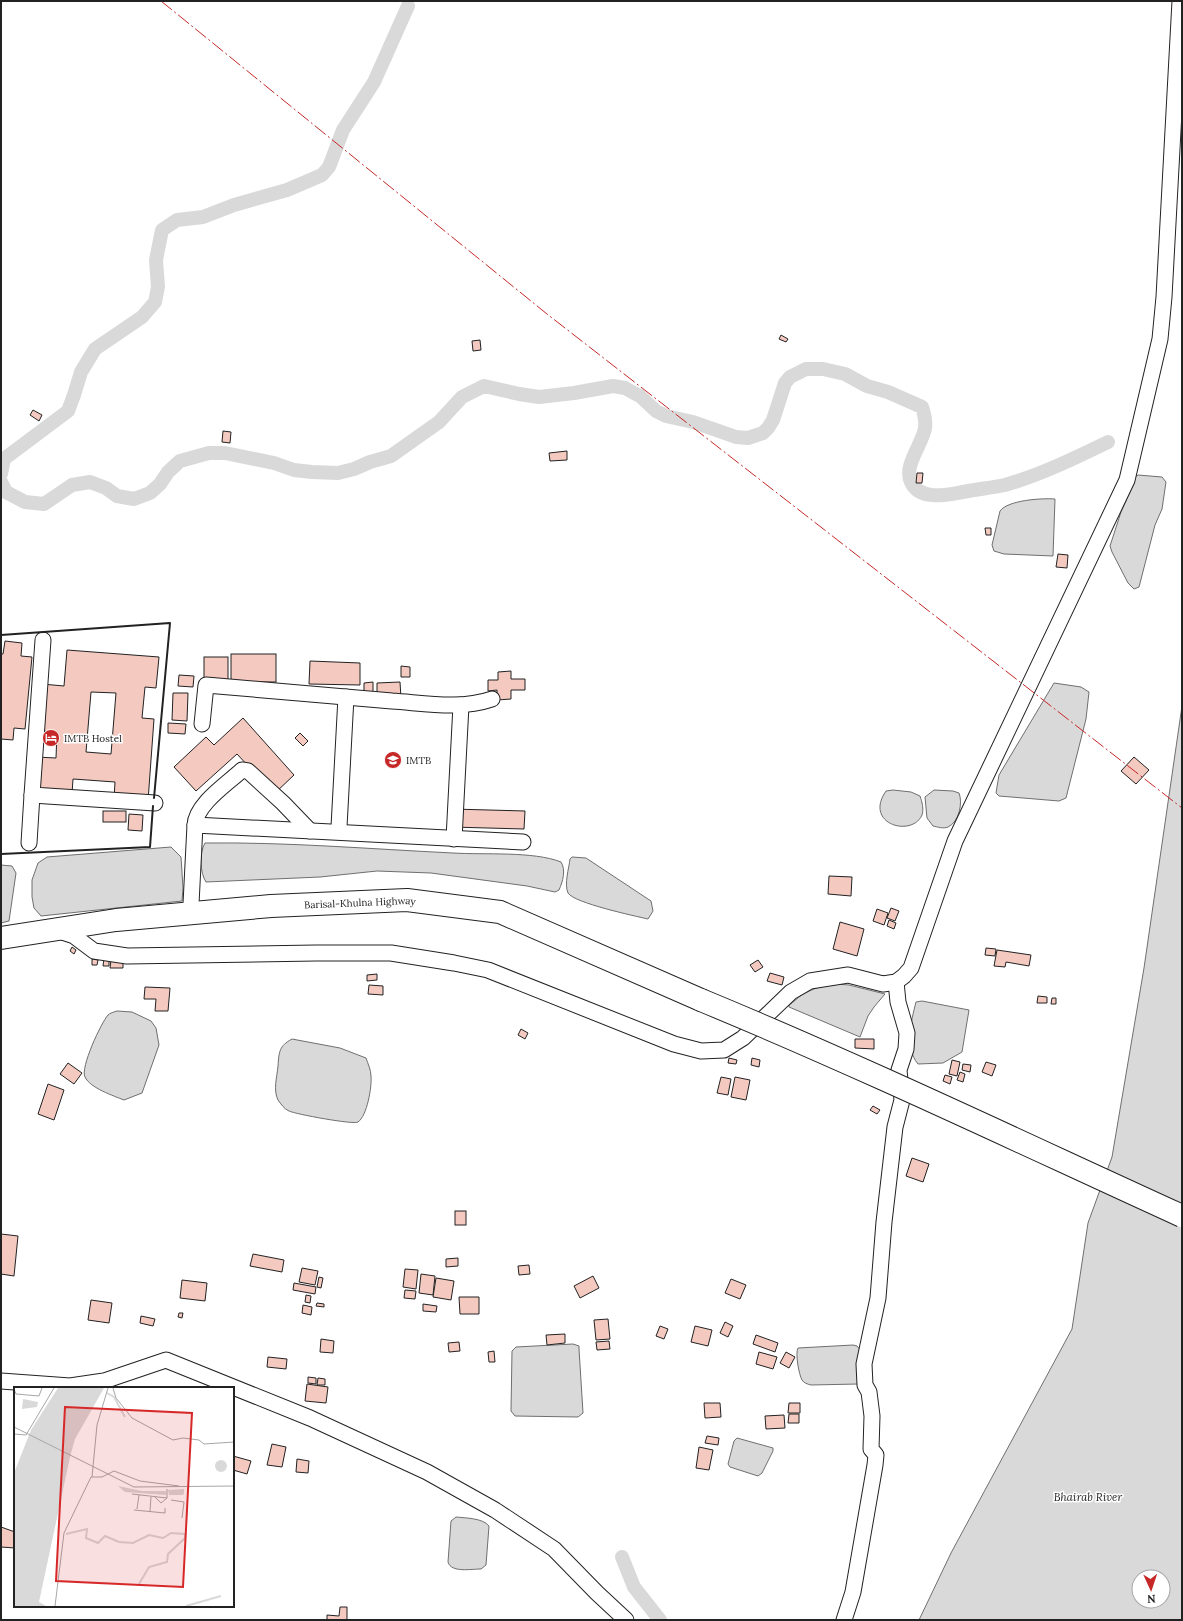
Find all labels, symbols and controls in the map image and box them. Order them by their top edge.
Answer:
hotel icon: IMTB Hostel [41,728,61,748]
place label: IMTB Hostel [64,732,122,745]
school or university icon: IMTB [383,750,403,770]
place label: IMTB [406,754,431,767]
street label: Barisal-Khulna Highway [304,894,417,912]
inset map [14,1387,234,1607]
water label: Bhairab River [1054,1490,1123,1504]
north arrow [1131,1569,1171,1609]
text: N [1146,1592,1156,1606]

